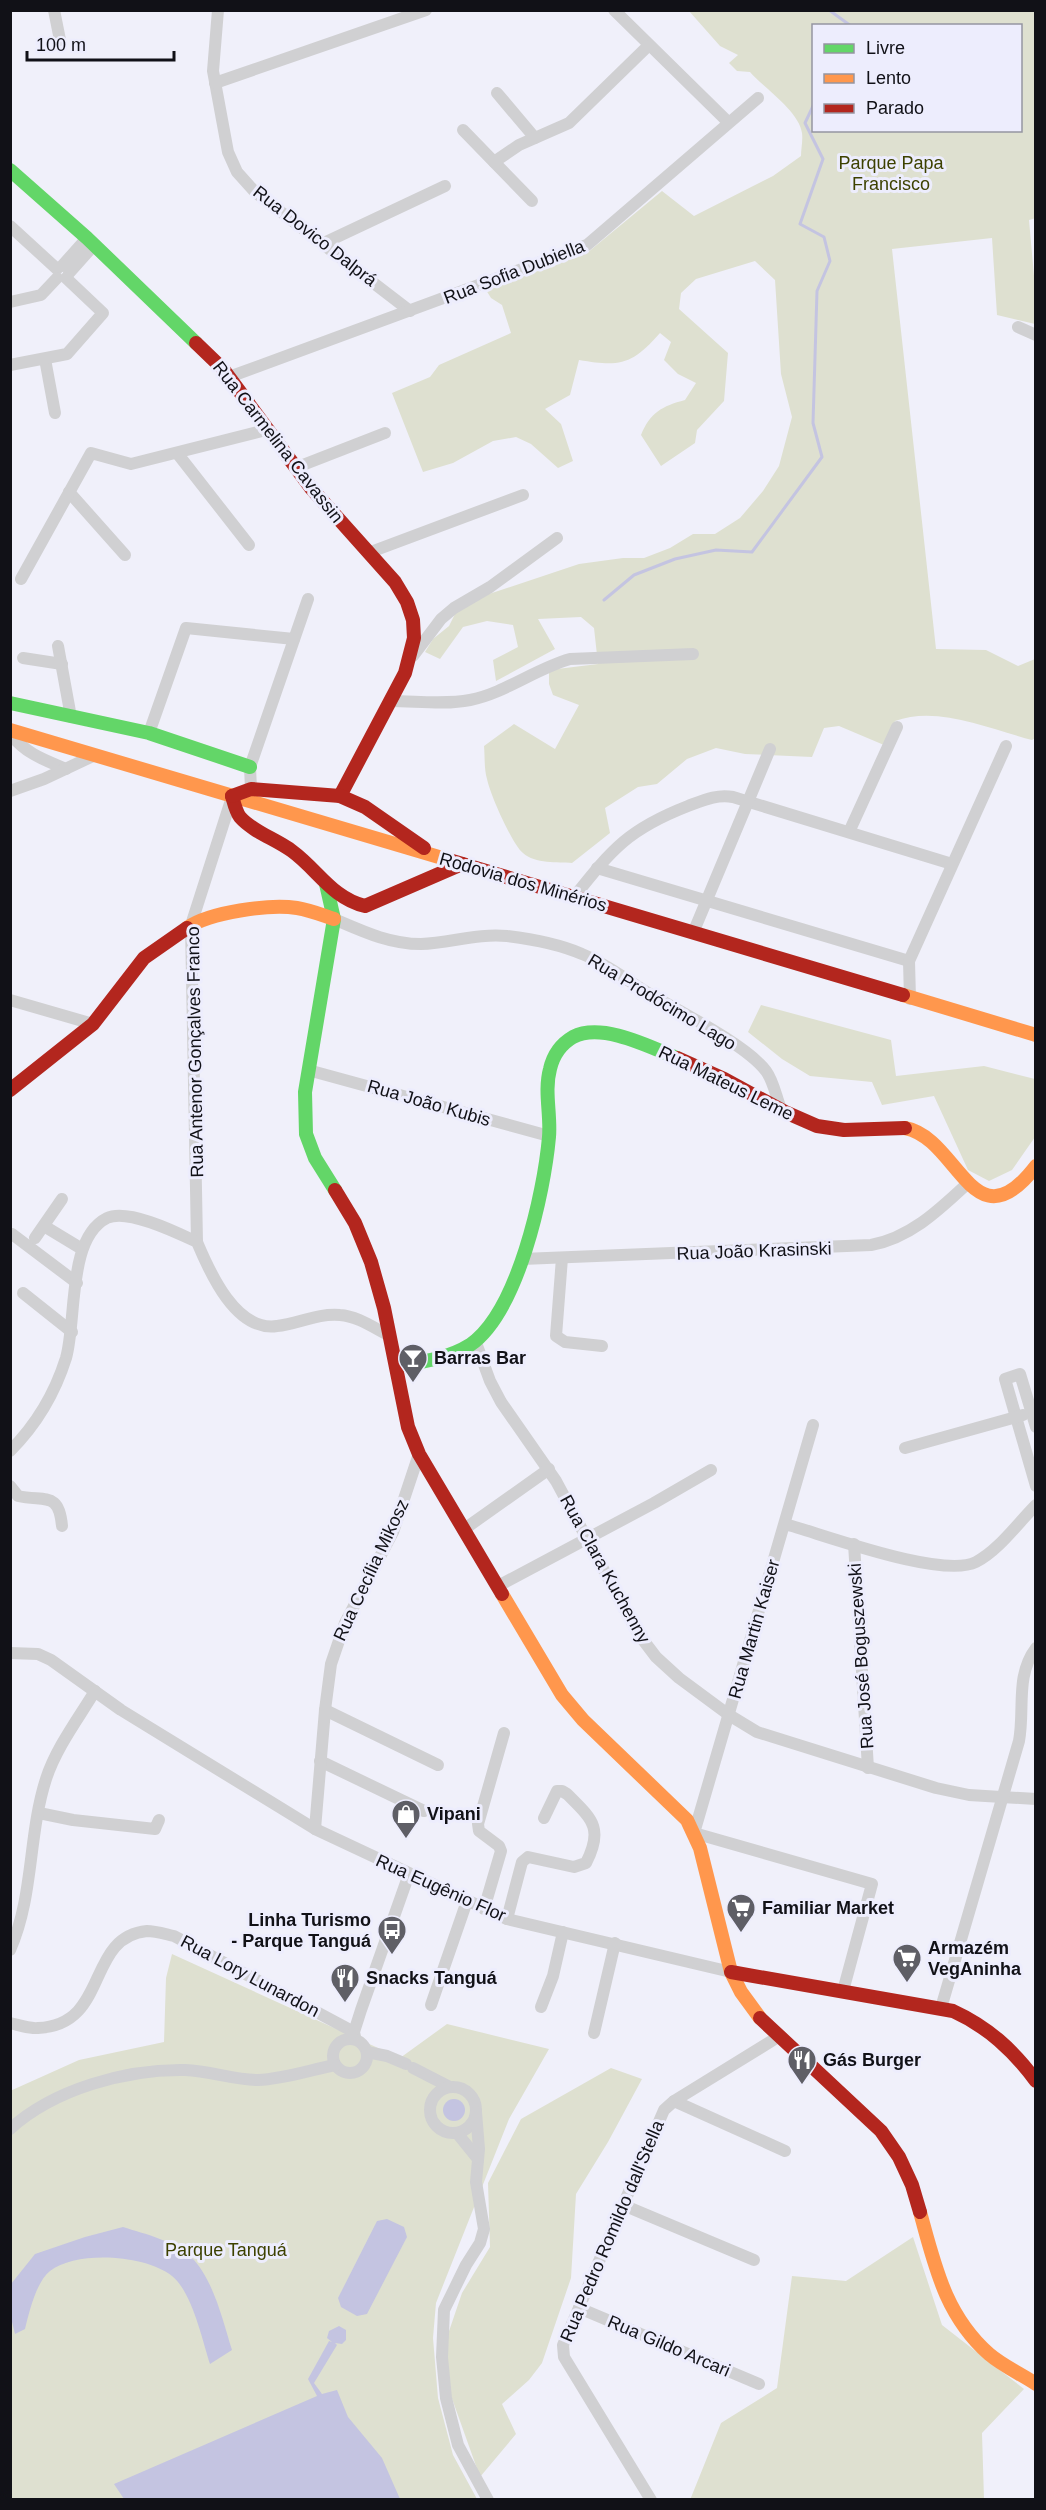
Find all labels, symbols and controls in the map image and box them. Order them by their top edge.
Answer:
scale bar [27,24,174,62]
legend [812,24,1022,132]
text: 100 m [36,35,86,55]
text: Livre [866,38,905,58]
text: Lento [866,68,911,88]
text: Parado [866,98,924,118]
park label: Parque Papa Francisco [838,153,945,194]
street label: Rua Dovico Dalprá [249,182,381,291]
street label: Rua Sofia Dubiella [441,236,588,308]
street label: Rua Carmelina Cavassin [209,357,347,527]
street label: Rodovia dos Minérios [437,849,609,915]
street label: Rua Antenor Gonçalves Franco [183,926,207,1178]
street label: Rua Prodócimo Lago [584,950,740,1054]
street label: Rua Mateus Leme [656,1042,796,1124]
street label: Rua João Kubis [365,1076,493,1130]
street label: Rua João Krasinski [676,1238,832,1264]
bar icon: Barras Bar [397,1342,429,1384]
place label: Barras Bar [434,1348,526,1368]
street label: Rua Clara Kuchenny [556,1492,654,1646]
street label: Rua Cecília Mikosz [329,1496,413,1644]
street label: Rua Martin Kaiser [725,1557,783,1701]
street label: Rua José Boguszewski [845,1562,877,1750]
shop icon: Vipani [390,1798,422,1840]
place label: Vipani [427,1804,481,1824]
street label: Rua Eugênio Flor [373,1850,509,1926]
supermarket icon: Familiar Market [725,1892,757,1934]
place label: Familiar Market [762,1898,894,1918]
place label: Linha Turismo - Parque Tanguá [231,1910,372,1951]
bus stop icon: Linha Turismo - Parque Tanguá [376,1914,408,1956]
street label: Rua Lory Lunardon [177,1931,323,2021]
place label: Armazém VegAninha [928,1938,1022,1979]
supermarket icon: Armazém VegAninha [891,1942,923,1984]
restaurant icon: Snacks Tanguá [329,1962,361,2004]
place label: Snacks Tanguá [366,1968,498,1988]
restaurant icon: Gás Burger [786,2044,818,2086]
place label: Gás Burger [823,2050,921,2070]
street label: Rua Pedro Romildo dall'Stella [556,2116,668,2345]
park label: Parque Tanguá [165,2240,288,2260]
street label: Rua Gildo Arcari [605,2311,733,2381]

